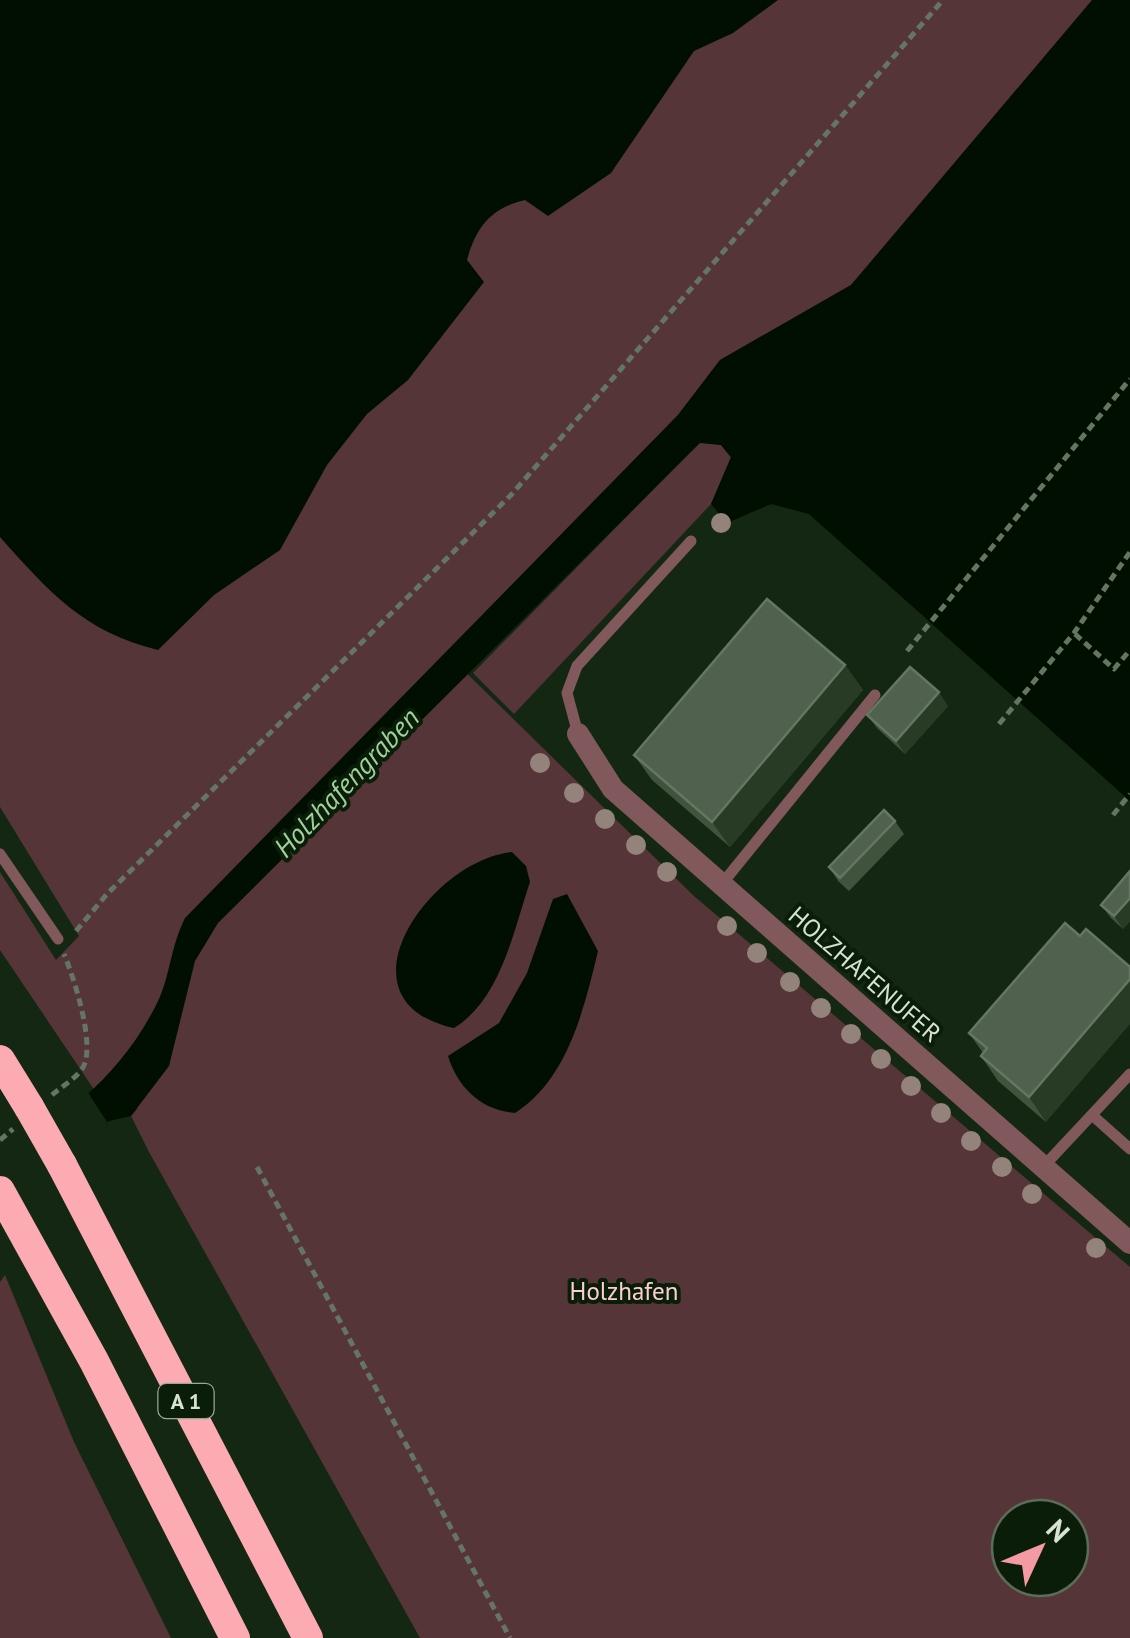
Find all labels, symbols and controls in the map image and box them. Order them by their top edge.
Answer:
water label: Holzhafengraben [265,699,427,865]
street label: HOLZHAFENUFER [782,899,948,1049]
park label: Holzhafen [570,1275,678,1307]
road number: A 1 [158,1384,214,1418]
north arrow [990,1498,1090,1598]
text: N [1039,1511,1078,1550]

